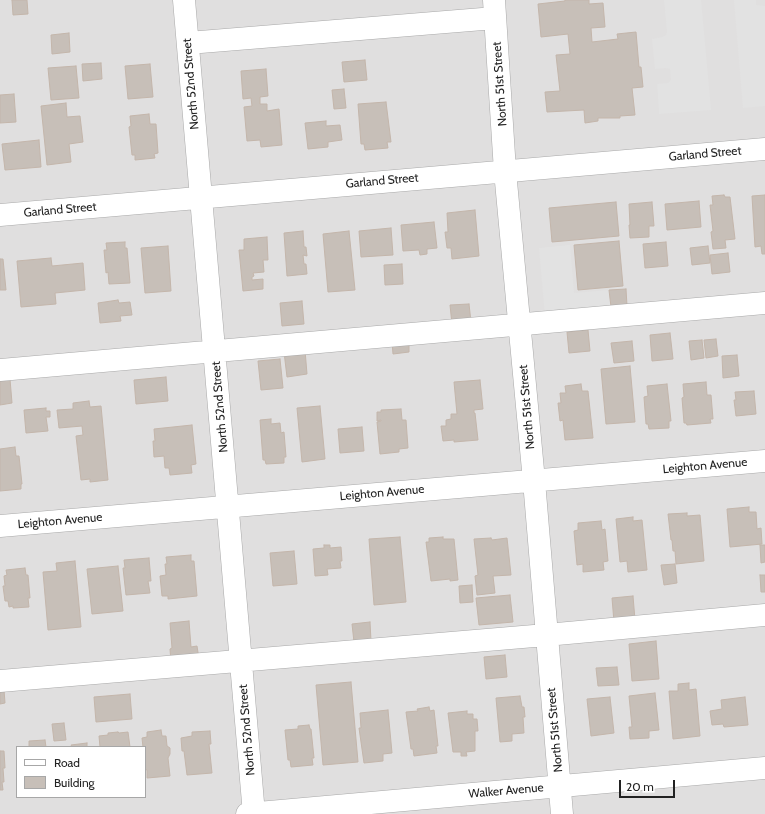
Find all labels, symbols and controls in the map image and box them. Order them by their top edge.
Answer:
street label: North 52nd Street [180,38,202,130]
street label: North 51st Street [490,41,510,127]
street label: Garland Street [668,144,742,164]
street label: Garland Street [345,171,419,191]
street label: Garland Street [23,200,97,220]
street label: North 52nd Street [209,361,231,453]
street label: North 51st Street [516,364,538,450]
street label: Leighton Avenue [662,455,748,477]
street label: Leighton Avenue [339,482,425,504]
street label: Leighton Avenue [17,510,103,532]
street label: North 52nd Street [236,684,258,776]
street label: North 51st Street [544,687,566,773]
legend [16,746,146,798]
text: Road [54,755,80,770]
scale bar [621,772,677,798]
text: Building [54,775,95,790]
text: 20 m [626,779,654,794]
street label: Walker Avenue [468,781,544,801]

